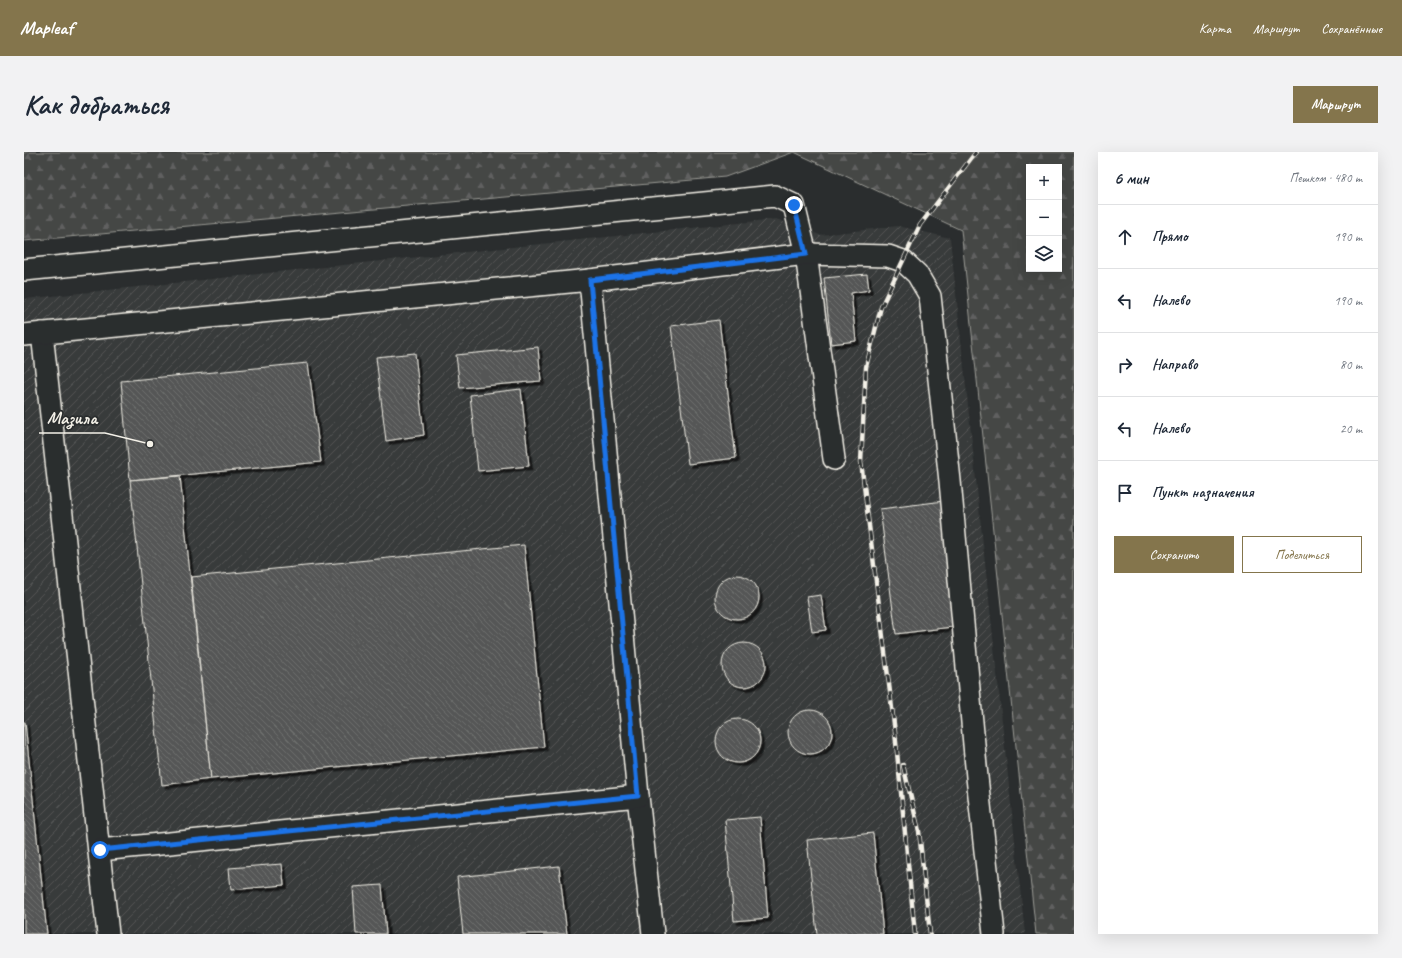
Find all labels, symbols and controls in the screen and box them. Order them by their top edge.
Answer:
text: Mapleaf [20,16,73,40]
text: Карта [1199,20,1231,37]
text: Маршрут [1253,20,1299,37]
text: Сохранённые [1321,20,1382,37]
button: Маршрут [1293,86,1378,123]
text: Как добраться [24,87,169,122]
map controls [1026,164,1062,272]
button: + [1026,164,1062,200]
text: 6 мин [1114,168,1149,189]
text: Пешком · 480 m [1289,170,1362,186]
route end [785,196,803,214]
button: − [1026,200,1062,236]
icon: ahead [1114,226,1136,248]
text: Прямо [1152,227,1188,246]
text: 190 m [1334,229,1362,245]
button: layers [1026,236,1062,272]
icon: left [1114,290,1136,312]
text: Налево [1152,291,1190,310]
text: 190 m [1334,293,1362,309]
icon: right [1114,354,1136,376]
text: Направо [1152,355,1198,374]
text: 80 m [1340,357,1362,373]
callout: Мазила [39,403,105,433]
text: Мазила [47,407,99,430]
icon: left [1114,418,1136,440]
text: Налево [1152,419,1190,438]
text: 20 m [1340,421,1362,437]
icon: arrive [1114,482,1136,504]
text: Пункт назначения [1152,483,1254,502]
button: Сохранить [1114,536,1234,573]
button: Поделиться [1242,536,1362,573]
route start [91,841,109,859]

